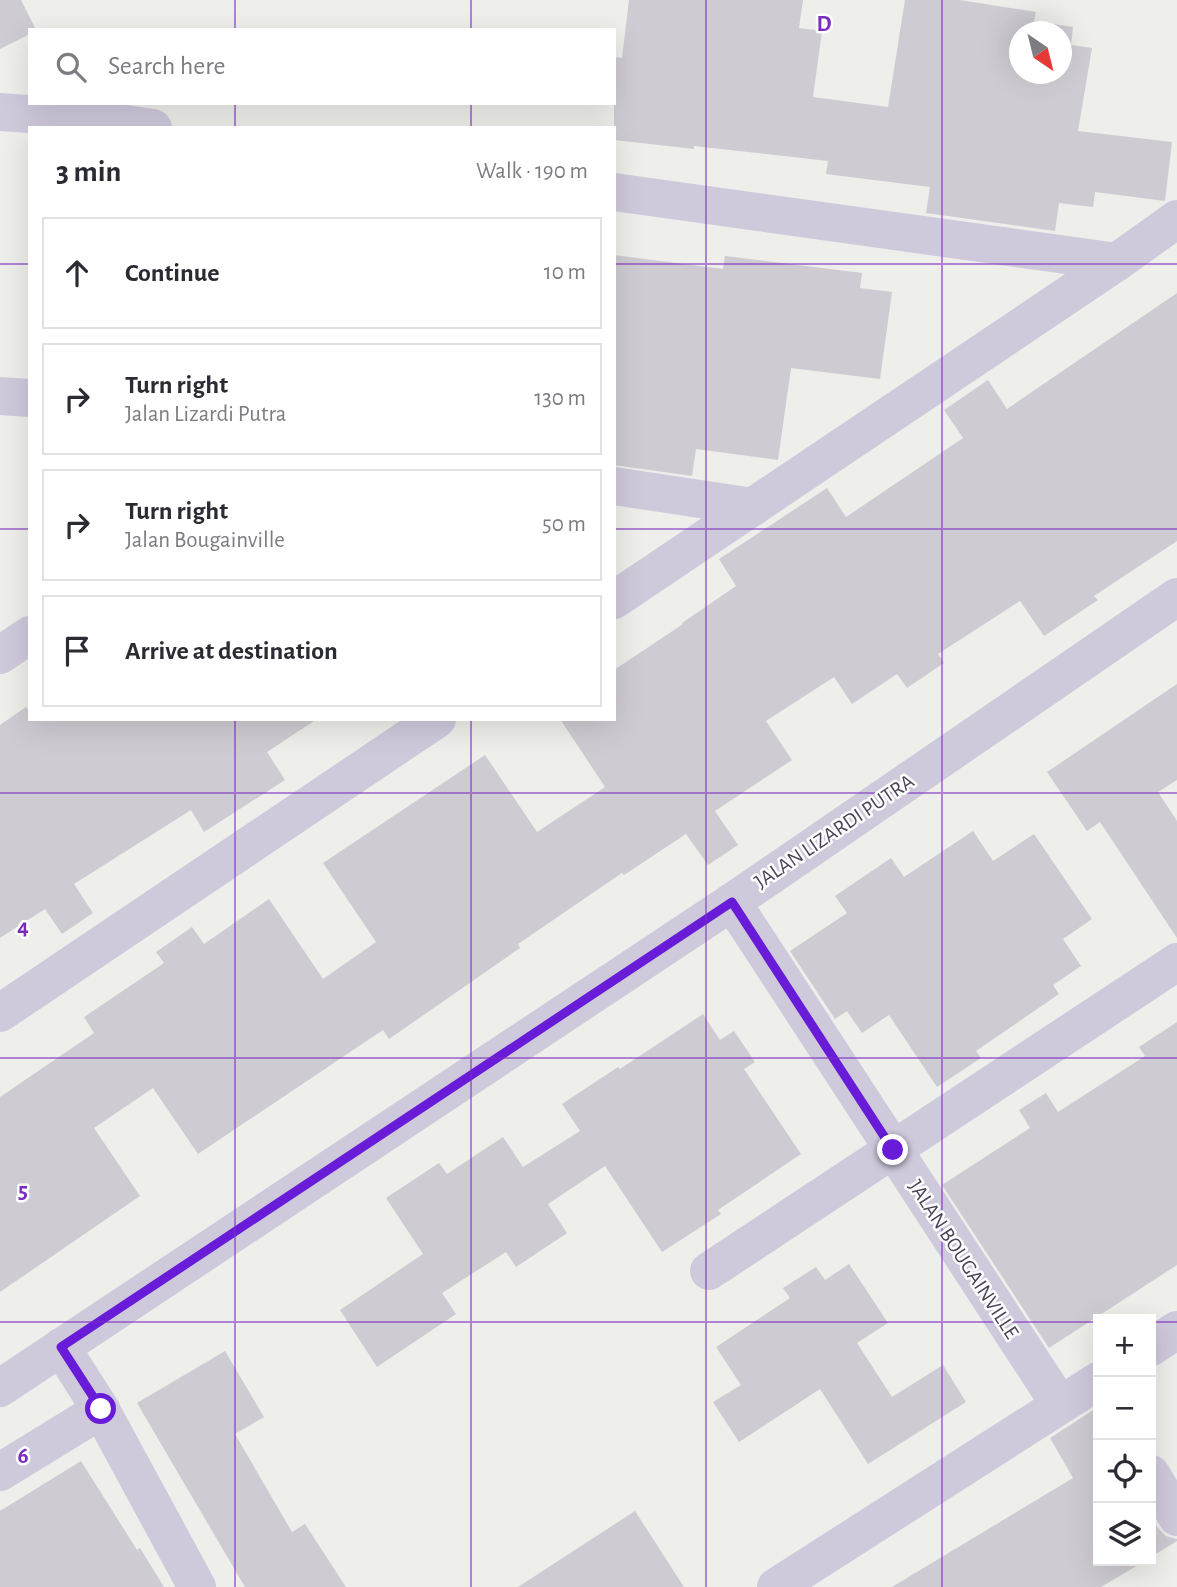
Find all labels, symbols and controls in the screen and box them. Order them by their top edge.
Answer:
text: D [816,13,832,36]
north arrow [1009,21,1072,84]
search box [28,28,616,105]
icon: search [52,48,90,86]
text: Search here [108,53,226,79]
text: 3 min [56,157,121,187]
text: Walk · 190 m [476,160,588,183]
icon: ahead [58,254,96,292]
text: Continue [125,260,220,286]
text: 10 m [544,261,586,284]
text: Turn right [125,372,228,398]
icon: right [58,380,96,418]
text: 130 m [534,387,586,410]
text: Jalan Lizardi Putra [125,403,286,426]
text: Turn right [125,498,228,524]
icon: right [58,506,96,544]
text: 50 m [542,513,586,536]
text: Jalan Bougainville [125,529,285,552]
icon: arrive [58,632,96,670]
text: Arrive at destination [125,638,338,664]
street label: JALAN LIZARDI PUTRA [751,770,918,893]
text: 4 [17,916,29,939]
route end [877,1134,908,1165]
street label: JALAN BOUGAINVILLE [905,1176,1023,1342]
text: 5 [18,1180,28,1203]
map controls [1093,1314,1156,1566]
button: + [1093,1314,1156,1377]
button: − [1093,1377,1156,1440]
route start [85,1393,116,1424]
button: locate [1093,1440,1156,1503]
text: 6 [17,1445,29,1468]
button: layers [1093,1503,1156,1566]

